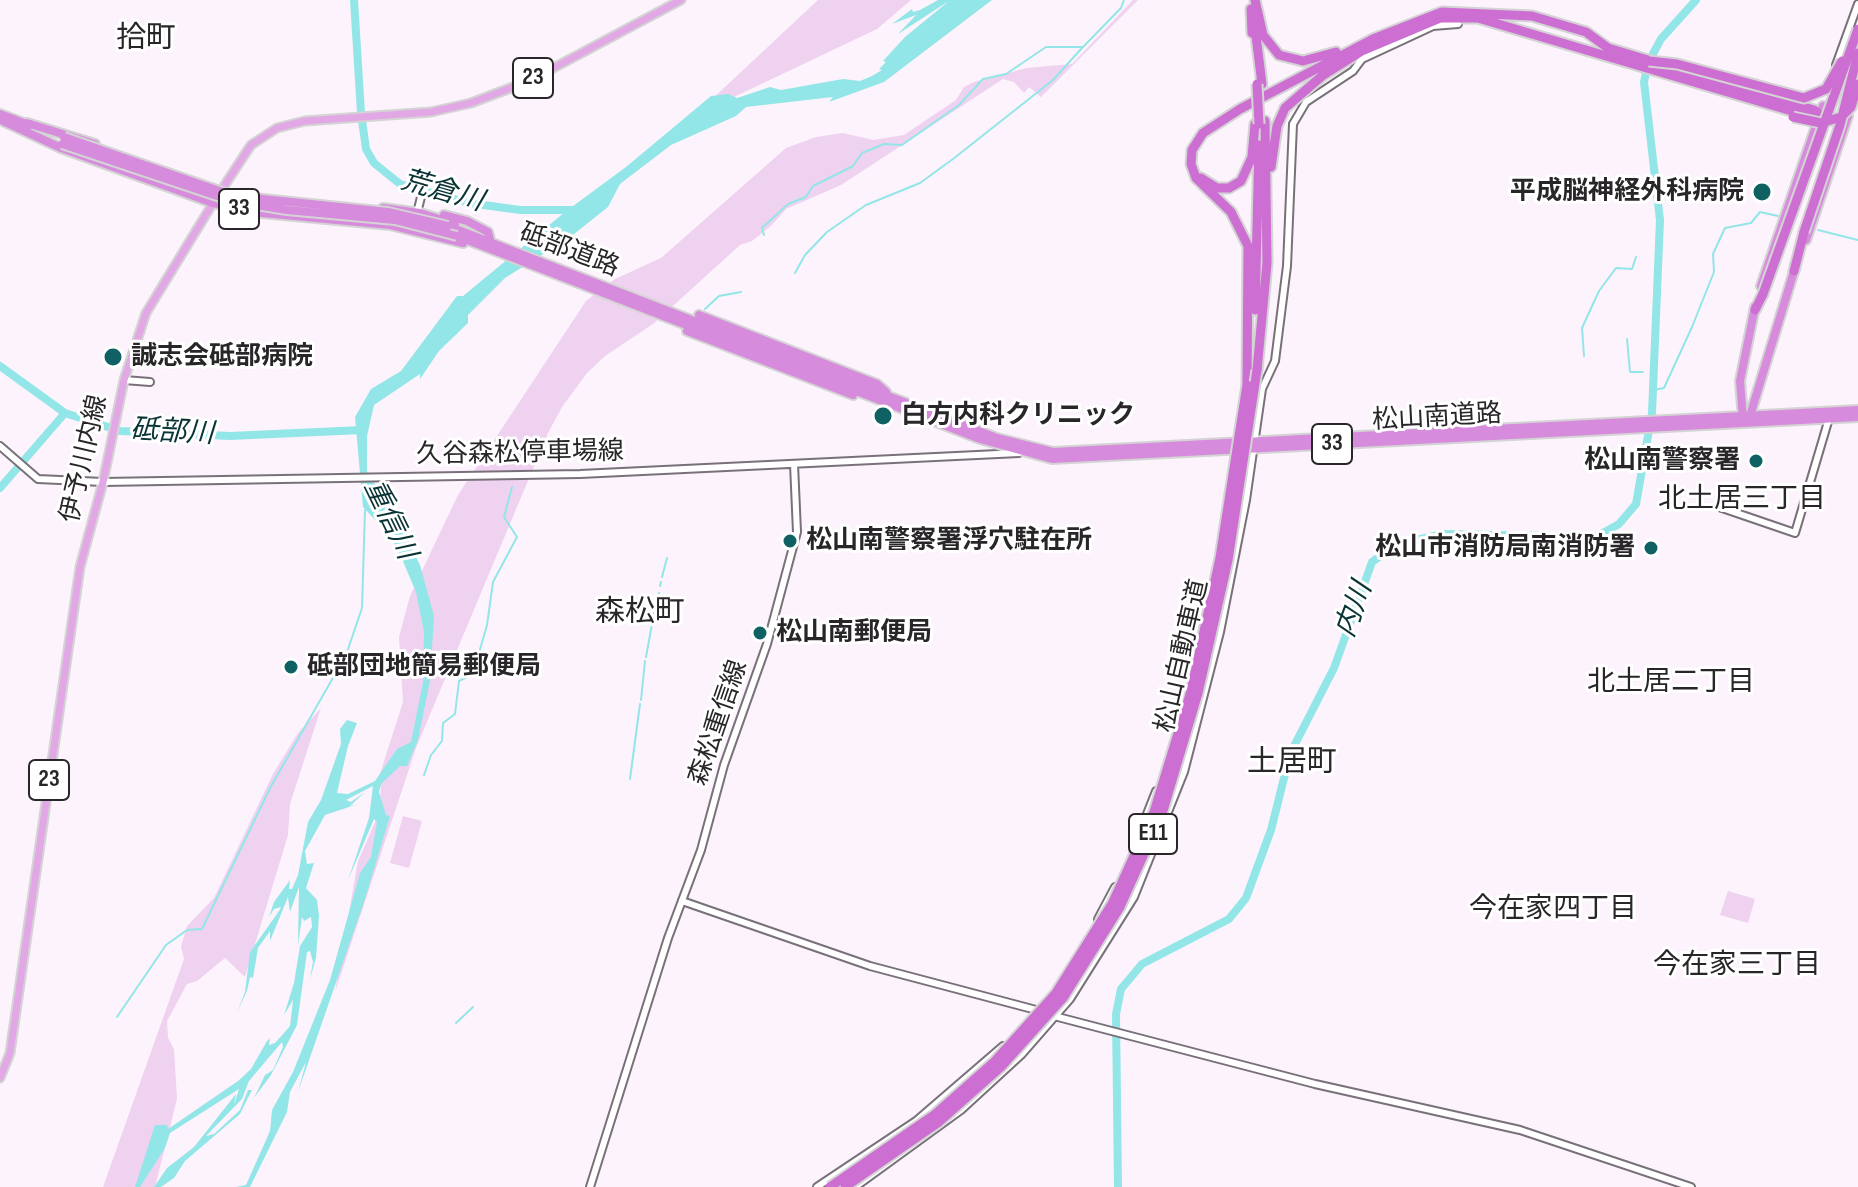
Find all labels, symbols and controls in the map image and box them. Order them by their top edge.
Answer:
district label: 拾町 [116,21,176,57]
road number: 23 [513,58,553,98]
water label: 荒倉川 [397,164,487,220]
place label: 平成脳神経外科病院 [1510,176,1744,208]
marker: 平成脳神経外科病院 [1751,181,1773,203]
road number: 33 [219,189,259,229]
street label: 砥部道路 [515,218,623,284]
place label: 誠志会砥部病院 [131,341,313,373]
marker: 誠志会砥部病院 [102,346,124,368]
street label: 伊予川内線 [55,392,115,526]
street label: 松山南道路 [1371,399,1503,437]
place label: 白方内科クリニック [901,400,1135,432]
marker: 白方内科クリニック [872,405,894,427]
water label: 砥部川 [129,414,215,452]
road number: 33 [1312,424,1352,464]
street label: 久谷森松停車場線 [416,437,624,471]
place label: 松山南警察署 [1584,445,1740,477]
marker: 松山南警察署 [1747,452,1765,470]
water label: 重信川 [355,475,423,565]
district label: 北土居三丁目 [1658,483,1826,517]
place label: 松山南警察署浮穴駐在所 [806,525,1092,557]
marker: 松山南警察署浮穴駐在所 [781,532,799,550]
place label: 松山市消防局南消防署 [1375,532,1635,564]
marker: 松山市消防局南消防署 [1642,539,1660,557]
street label: 松山自動車道 [1150,576,1216,736]
water label: 内川 [1330,578,1380,642]
district label: 森松町 [595,595,685,631]
place label: 松山南郵便局 [776,617,932,649]
marker: 松山南郵便局 [751,624,769,642]
place label: 砥部団地簡易郵便局 [307,651,541,683]
street label: 森松重信線 [683,656,755,790]
marker: 砥部団地簡易郵便局 [282,658,300,676]
district label: 北土居二丁目 [1587,666,1755,700]
district label: 土居町 [1247,745,1337,781]
road number: 23 [29,760,69,800]
road number: E11 [1129,814,1177,854]
district label: 今在家四丁目 [1469,893,1637,927]
district label: 今在家三丁目 [1653,949,1821,983]

